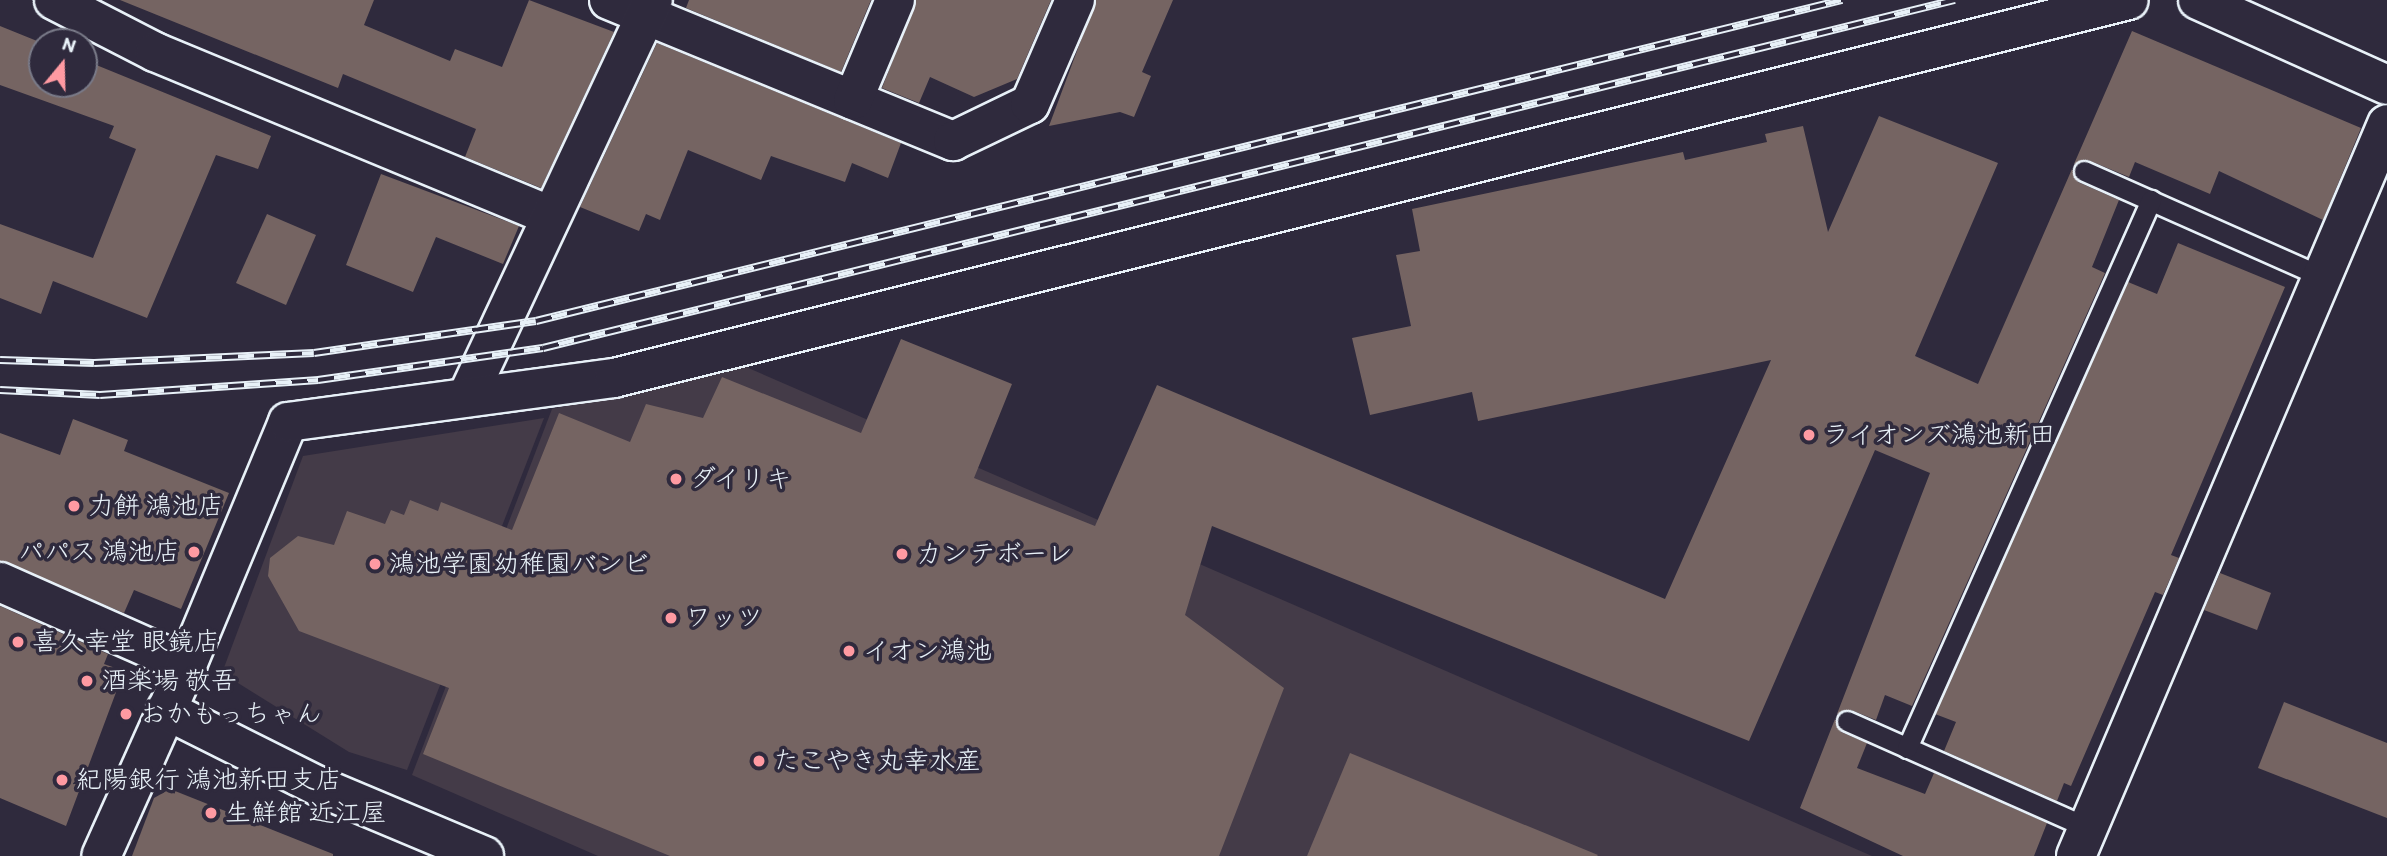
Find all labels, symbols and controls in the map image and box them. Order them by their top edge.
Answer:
north arrow [28,28,98,98]
text: N [60,32,79,58]
place label: ライオンズ鴻池新田 [1823,419,2057,451]
marker: ライオンズ鴻池新田 [1801,427,1817,443]
place label: ダイリキ [690,463,794,495]
marker: ダイリキ [668,471,684,487]
place label: 力餅 鴻池店 [88,490,224,522]
marker: 力餅 鴻池店 [66,498,82,514]
place label: パパス 鴻池店 [18,536,180,568]
place label: カンテボーレ [916,538,1072,570]
marker: パパス 鴻池店 [186,544,202,560]
marker: カンテボーレ [894,546,910,562]
place label: 鴻池学園幼稚園バンビ [389,548,649,580]
marker: 鴻池学園幼稚園バンビ [367,556,383,572]
place label: ワッツ [685,602,763,634]
marker: ワッツ [663,610,679,626]
place label: 喜久幸堂 眼鏡店 [32,626,220,658]
marker: 喜久幸堂 眼鏡店 [10,634,26,650]
place label: イオン鴻池 [863,635,993,667]
marker: イオン鴻池 [841,643,857,659]
place label: 酒楽場 敬吾 [101,665,237,697]
marker: 酒楽場 敬吾 [79,673,95,689]
place label: おかもっちゃん [140,698,322,730]
marker: おかもっちゃん [118,706,134,722]
place label: たこやき丸幸水産 [773,745,981,777]
marker: たこやき丸幸水産 [751,753,767,769]
place label: 紀陽銀行 鴻池新田支店 [76,764,342,796]
marker: 紀陽銀行 鴻池新田支店 [54,772,70,788]
place label: 生鮮館 近江屋 [225,797,387,829]
marker: 生鮮館 近江屋 [203,805,219,821]

